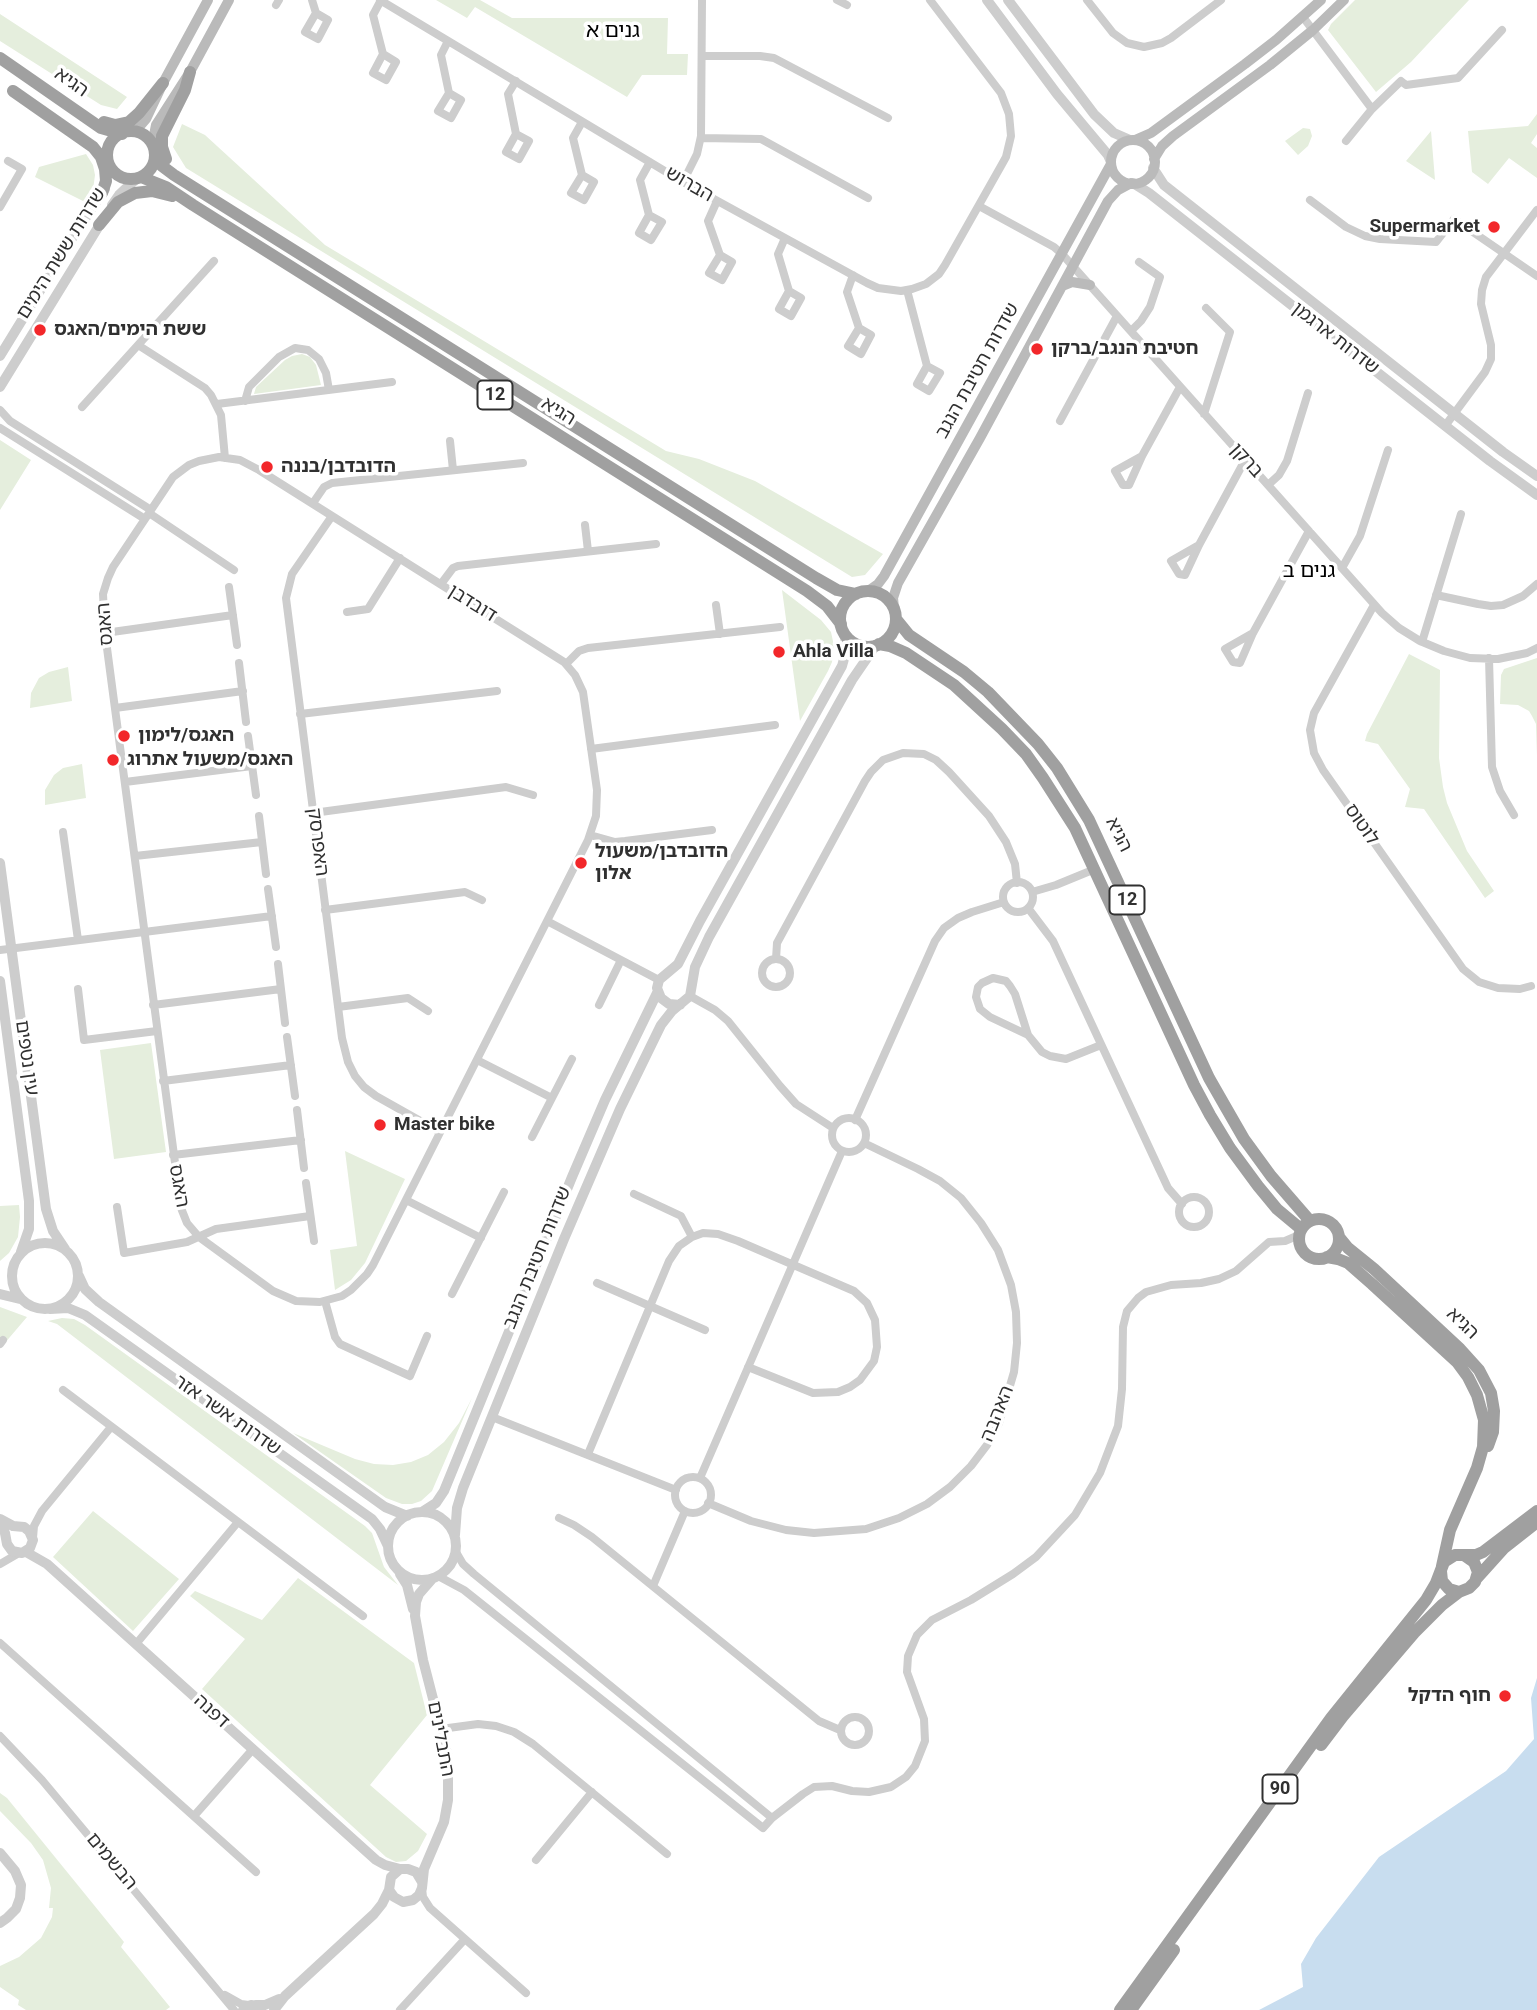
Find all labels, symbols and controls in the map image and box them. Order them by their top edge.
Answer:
district label: גנים א [586,19,640,45]
street label: הגיא [50,63,92,103]
street label: הברוש [661,162,717,208]
street label: שדרות ששת הימים [13,184,111,324]
place label: Supermarket [1370,216,1480,238]
marker: Supermarket [1486,219,1502,235]
street label: שדרות ארגמן [1287,298,1383,380]
street label: שדרות חטיבת הנגב [931,299,1025,443]
place label: ששת הימים/האגס [54,319,206,341]
marker: ששת הימים/האגס [32,322,48,338]
place label: חטיבת הנגב/ברקן [1051,338,1199,360]
marker: חטיבת הנגב/ברקן [1029,341,1045,357]
road number: 12 [477,380,512,410]
street label: הגיא [537,393,579,431]
street label: ברקן [1225,439,1267,483]
place label: הדובדבן/בננה [281,456,396,478]
marker: הדובדבן/בננה [259,459,275,475]
district label: גנים ב [1283,559,1335,585]
street label: דובדבן [443,580,501,628]
street label: האגס [93,601,119,647]
place label: Ahla Villa [793,641,874,663]
marker: Ahla Villa [771,644,787,660]
place label: האגס/לימון [138,725,234,747]
marker: האגס/לימון [116,728,132,744]
place label: האגס/משעול אתרוג [127,749,293,771]
marker: האגס/משעול אתרוג [105,752,121,768]
street label: לוטוס [1339,800,1383,850]
street label: האפרסק [301,806,333,878]
street label: הגיא [1100,814,1136,856]
place label: הדובדבן/משעול אלון [595,841,728,885]
marker: הדובדבן/משעול אלון [573,855,589,871]
road number: 12 [1110,886,1144,915]
street label: עין נטפים [9,1019,43,1097]
place label: Master bike [394,1114,495,1136]
marker: Master bike [372,1117,388,1133]
street label: האגס [163,1163,193,1209]
street label: שדרות חטיבת הנגב [499,1183,577,1333]
street label: הגיא [1441,1303,1483,1345]
street label: שדרות אשר אזר [169,1371,285,1461]
street label: האהבה [976,1383,1020,1445]
place label: חוף הדקל [1408,1685,1491,1707]
marker: חוף הדקל [1497,1688,1513,1704]
street label: דפנה [188,1690,234,1734]
street label: התבלינים [422,1699,458,1779]
road number: 90 [1262,1774,1298,1804]
street label: הבשמים [81,1829,141,1895]

